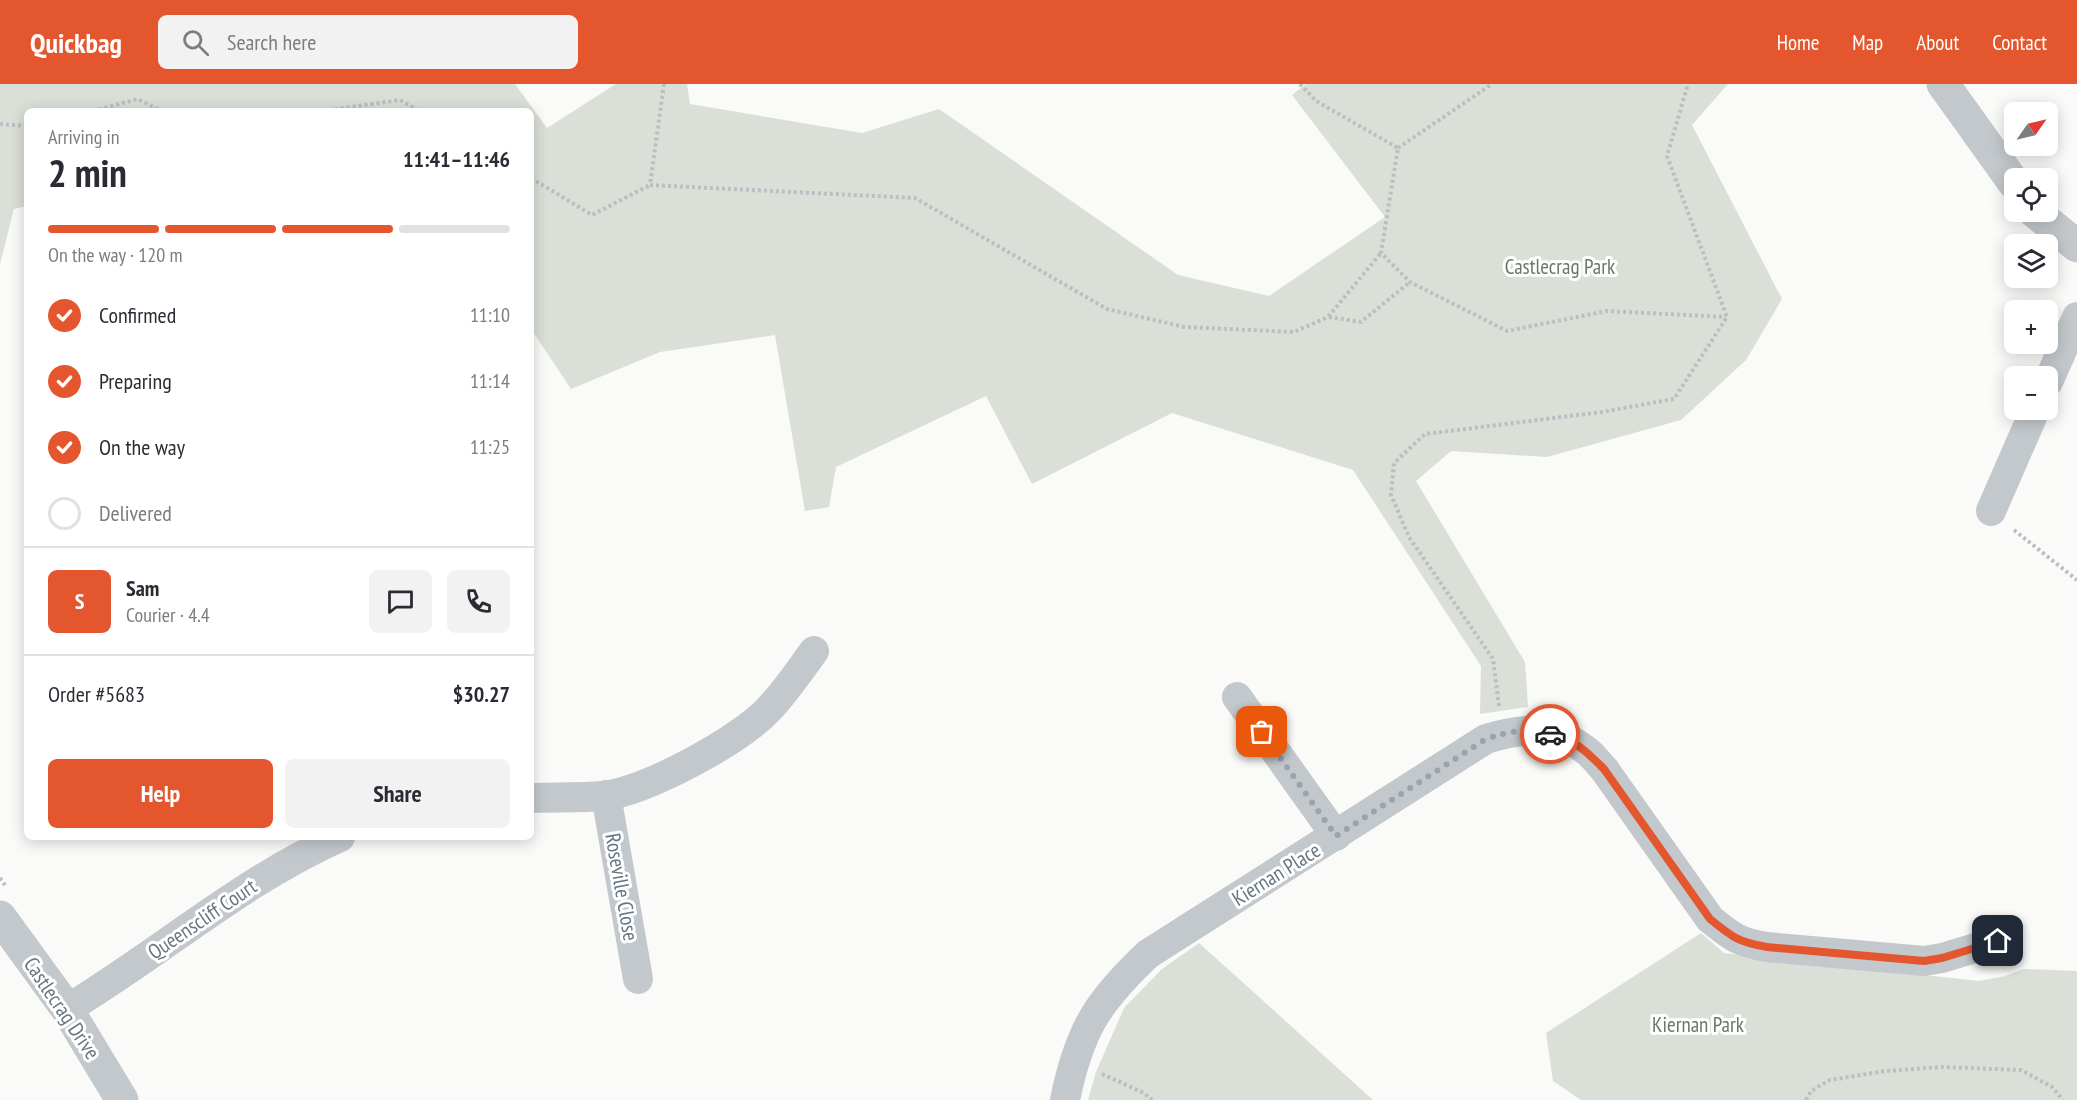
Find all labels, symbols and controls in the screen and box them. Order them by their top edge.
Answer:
search box [158,15,578,69]
text: Quickbag [30,24,122,61]
icon: search [179,26,212,59]
text: Search here [227,28,316,56]
text: Home [1777,29,1819,56]
text: Map [1852,29,1883,56]
text: About [1916,29,1959,56]
text: Contact [1992,29,2047,56]
north arrow [2004,102,2058,156]
map controls [2004,102,2058,420]
text: Arriving in [48,124,120,150]
text: 11:41–11:46 [403,145,510,173]
text: 2 min [48,147,127,198]
button: locate [2004,168,2058,222]
button: layers [2004,234,2058,288]
text: On the way · 120 m [48,242,183,268]
park label: Castlecrag Park [1505,253,1615,280]
icon: check [48,299,81,332]
button: + [2004,300,2058,354]
text: Confirmed [99,301,176,329]
text: 11:10 [470,302,510,328]
icon: check [48,365,81,398]
button: − [2004,366,2058,420]
text: Preparing [99,367,172,395]
text: 11:14 [470,368,510,394]
icon: check [48,431,81,464]
text: On the way [99,433,185,461]
text: 11:25 [470,434,510,460]
text: Delivered [99,499,172,527]
button: chat [369,570,432,633]
button: phone [447,570,510,633]
text: Sam [126,574,159,602]
text: S [75,587,84,615]
text: Courier · 4.4 [126,602,210,628]
text: Order #5683 [48,680,145,708]
text: $30.27 [453,680,510,708]
courier [1520,704,1580,764]
pin [1236,706,1287,757]
icon: bag [1245,715,1278,748]
icon: car [1534,718,1567,751]
button: Help [48,759,273,828]
button: Share [285,759,510,828]
street label: Roseville Close [599,831,645,943]
street label: Kiernan Place [1227,836,1325,912]
street label: Queenscliff Court [142,873,262,965]
pin [1972,915,2023,966]
icon: home [1981,924,2014,957]
street label: Castlecrag Drive [18,952,106,1064]
park label: Kiernan Park [1652,1011,1744,1038]

